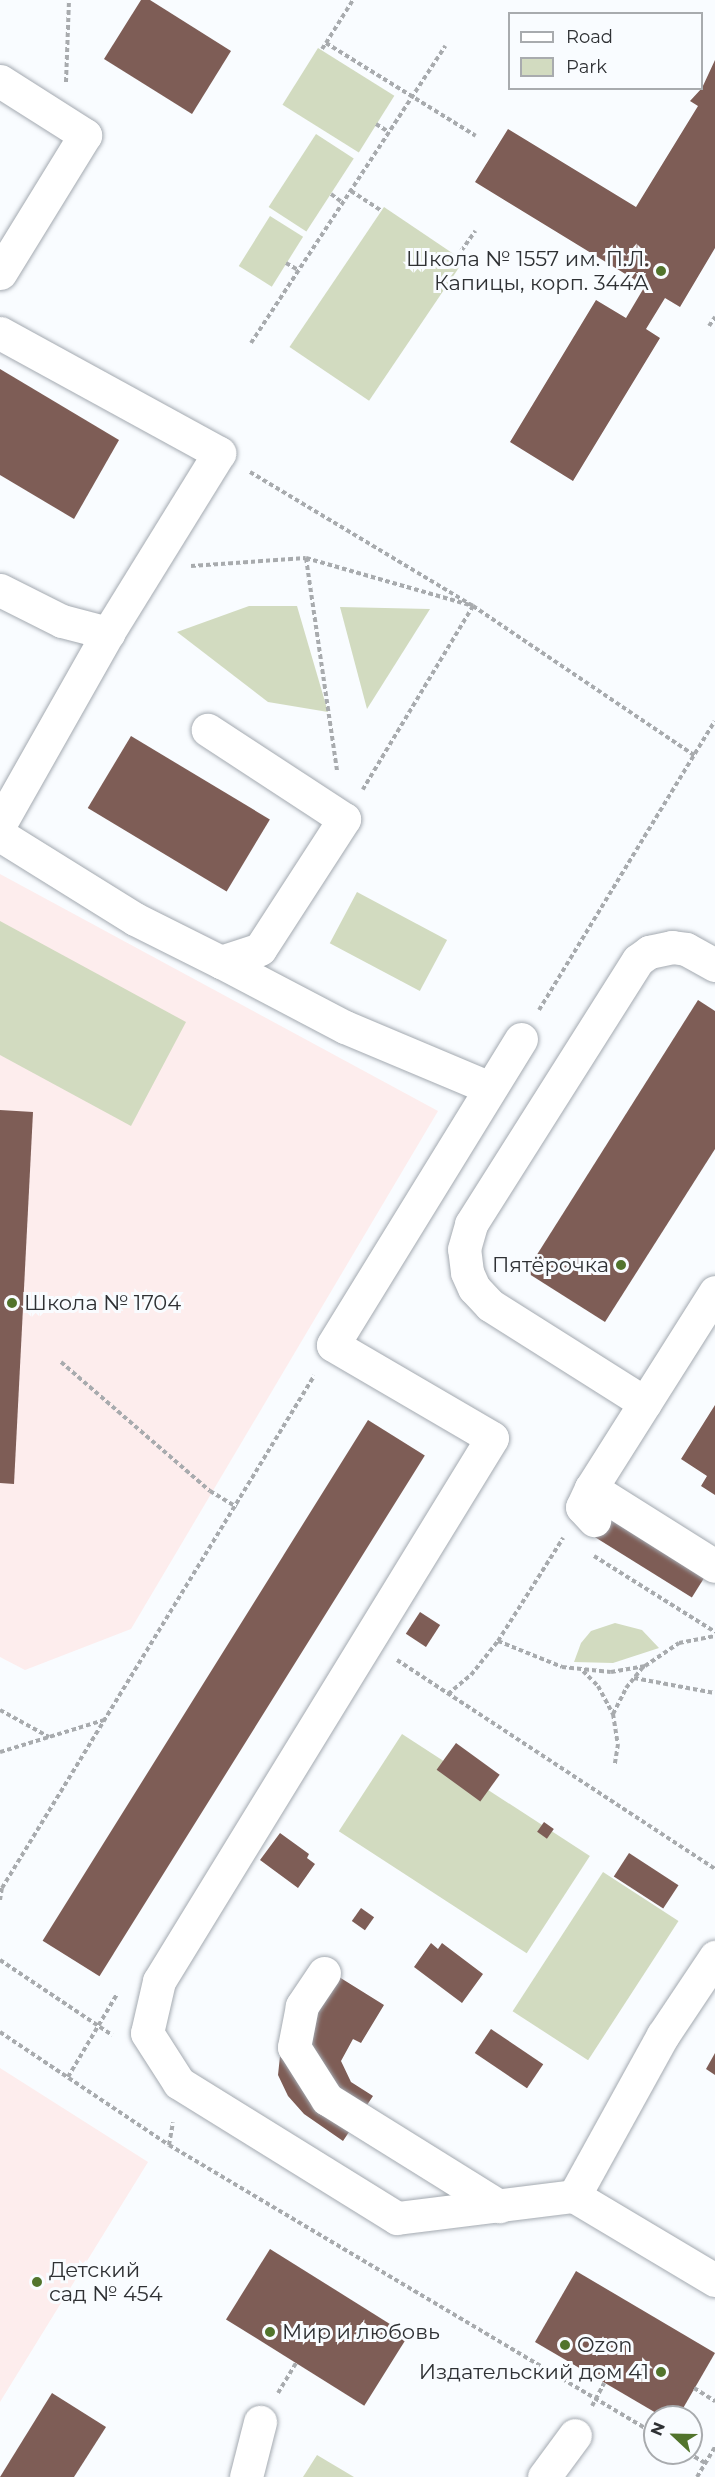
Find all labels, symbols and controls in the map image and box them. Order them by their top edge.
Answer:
legend [508,12,703,90]
text: Road [566,26,613,48]
text: Park [566,56,607,78]
place label: Школа № 1557 им. П.Л. Капицы, корп. 344А [406,246,649,296]
marker: Школа № 1557 им. П.Л. Капицы, корп. 344А [654,264,668,278]
place label: Пятёрочка [492,1252,609,1278]
marker: Пятёрочка [614,1258,628,1272]
place label: Школа № 1704 [24,1290,181,1316]
marker: Школа № 1704 [5,1296,19,1310]
place label: Детский сад № 454 [49,2257,163,2307]
marker: Детский сад № 454 [30,2275,44,2289]
place label: Мир и любовь [282,2319,440,2345]
marker: Мир и любовь [263,2325,277,2339]
place label: Ozon [577,2332,633,2358]
marker: Ozon [558,2338,572,2352]
place label: Издательский дом 41 [419,2359,649,2385]
marker: Издательский дом 41 [654,2365,668,2379]
north arrow [643,2405,703,2465]
text: N [646,2419,669,2438]

